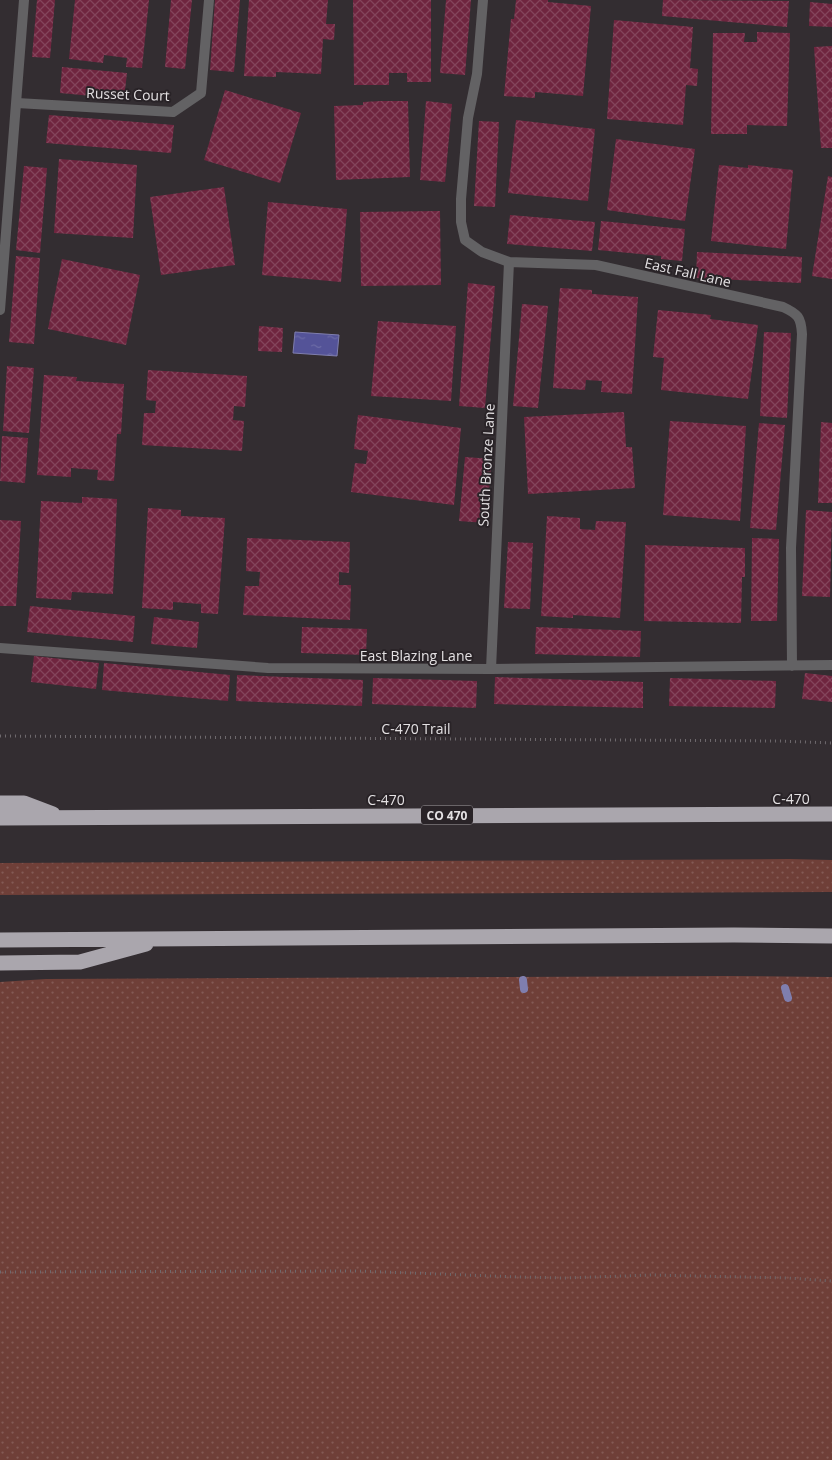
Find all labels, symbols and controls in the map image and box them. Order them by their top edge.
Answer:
street label: Russet Court [86,83,170,105]
street label: East Fall Lane [643,253,733,291]
street label: South Bronze Lane [473,403,499,527]
street label: East Blazing Lane [360,646,472,665]
street label: C-470 Trail [381,719,451,738]
street label: C-470 [772,789,810,808]
street label: C-470 [367,790,405,809]
road number: CO 470 [421,806,473,824]

